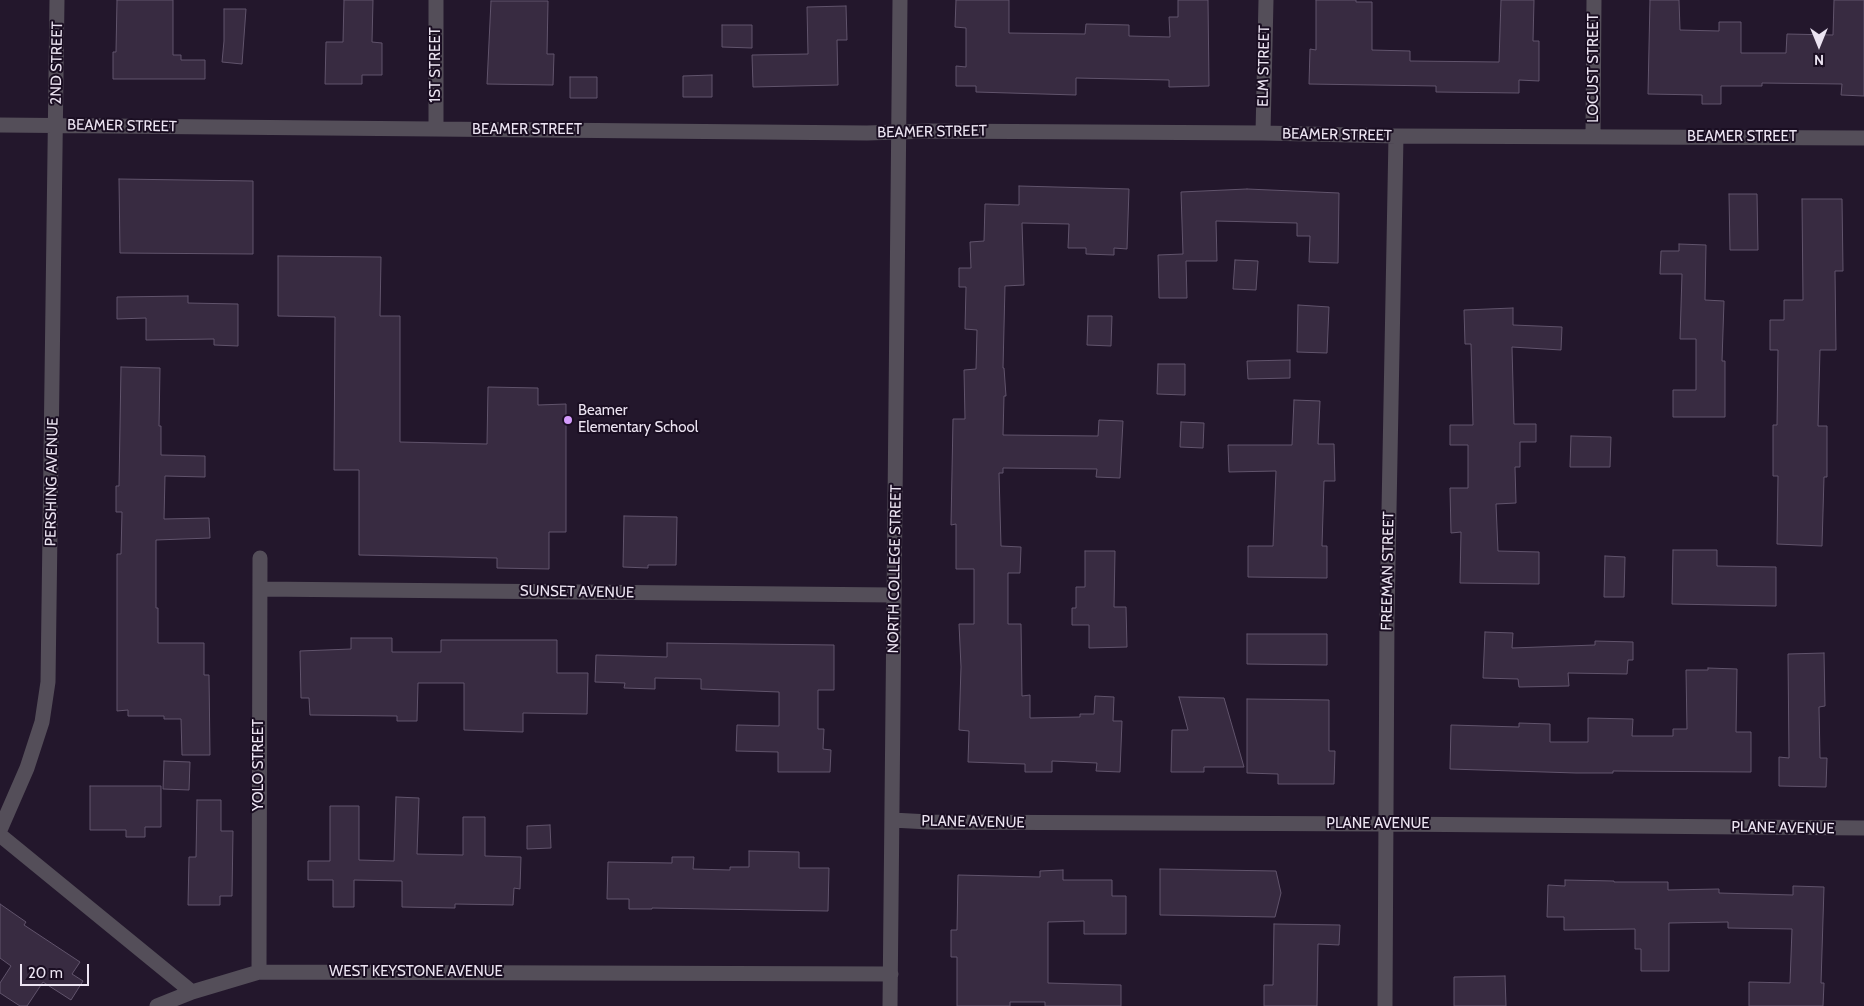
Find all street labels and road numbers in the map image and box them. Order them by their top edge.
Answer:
street label: LOCUST STREET [1585,13,1603,123]
street label: 2ND STREET [47,21,67,105]
street label: ELM STREET [1254,25,1274,107]
street label: 1ST STREET [427,27,445,103]
street label: BEAMER STREET [67,116,177,136]
street label: BEAMER STREET [472,121,582,139]
street label: BEAMER STREET [877,122,987,142]
street label: BEAMER STREET [1282,125,1392,145]
street label: BEAMER STREET [1687,128,1797,146]
street label: PERSHING AVENUE [42,417,62,547]
street label: NORTH COLLEGE STREET [885,484,905,654]
street label: FREEMAN STREET [1378,511,1398,631]
street label: SUNSET AVENUE [520,582,634,602]
street label: YOLO STREET [250,719,268,811]
street label: PLANE AVENUE [921,812,1025,832]
street label: PLANE AVENUE [1326,815,1430,833]
street label: PLANE AVENUE [1731,818,1835,838]
street label: WEST KEYSTONE AVENUE [329,963,503,981]

